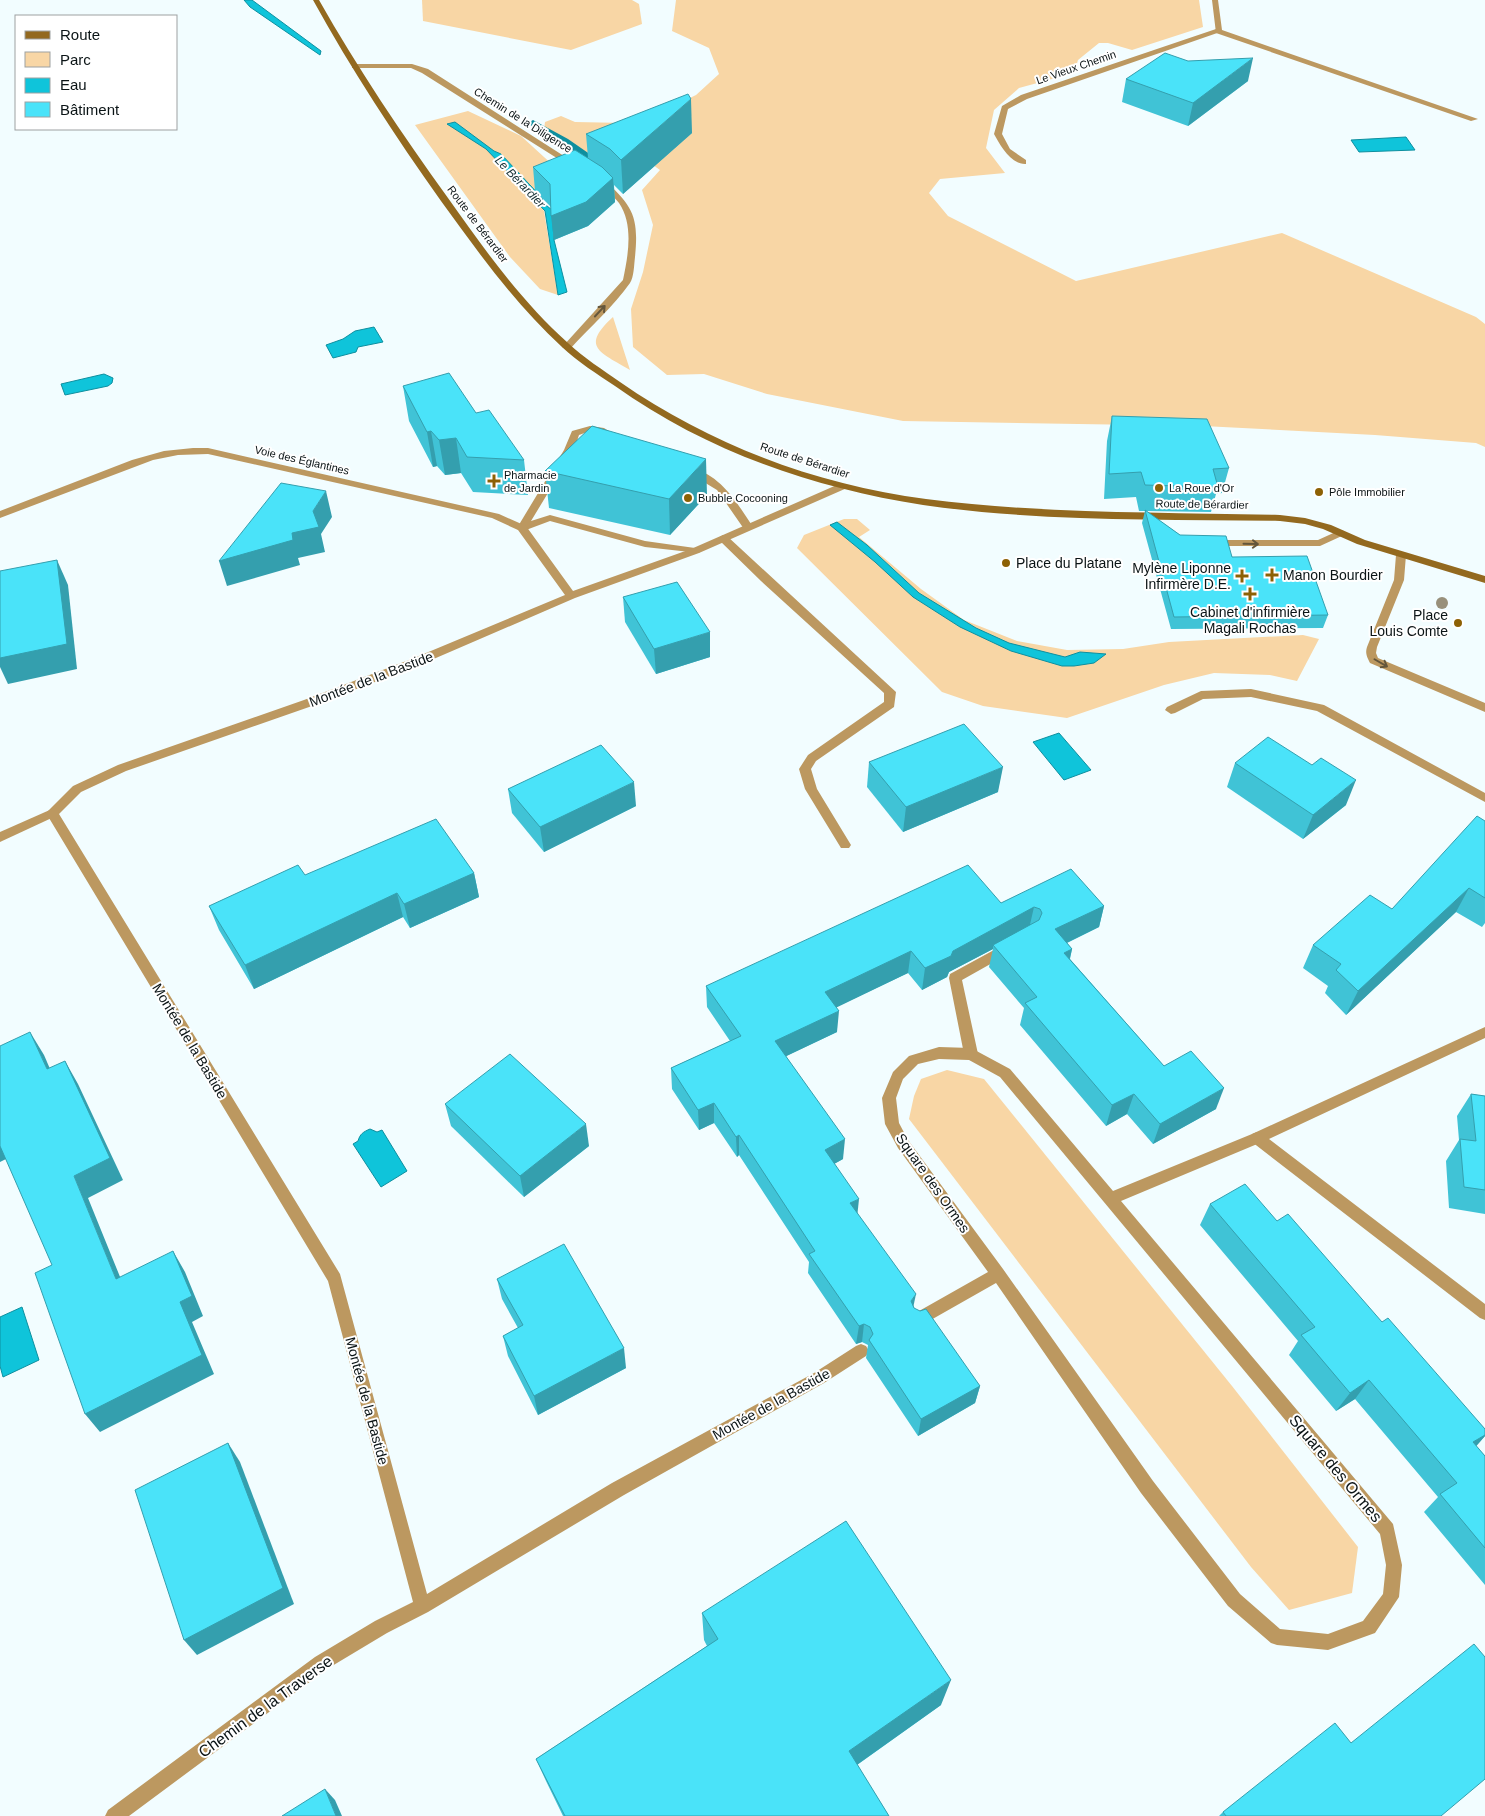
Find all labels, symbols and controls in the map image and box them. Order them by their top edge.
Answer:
legend [15,15,178,130]
text: Route [60,26,100,43]
street label: Le Vieux Chemin [1035,48,1117,86]
text: Parc [60,51,91,68]
text: Eau [60,76,87,93]
street label: Chemin de la Diligence [472,85,574,155]
text: Bâtiment [60,101,120,118]
water label: Le Bérardier [492,153,549,211]
street label: Route de Bérardier [445,183,511,265]
one-way arrow [594,304,606,317]
street label: Route de Bérardier [759,440,851,480]
street label: Voie des Églantines [254,443,351,477]
place label: Pharmacie de Jardin [504,469,557,494]
marker: Pharmacie de Jardin [488,475,500,487]
marker: La Roue d'Or [1153,482,1165,494]
place label: La Roue d'Or [1169,482,1234,494]
marker: Pôle Immobilier [1313,486,1325,498]
place label: Pôle Immobilier [1329,486,1405,498]
marker: Bubble Cocooning [682,492,694,504]
place label: Bubble Cocooning [698,492,788,504]
street label: Route de Bérardier [1155,497,1249,511]
one-way arrow [1242,539,1259,549]
place label: Place du Platane [1016,555,1122,571]
marker: Place du Platane [1000,557,1012,569]
place label: Mylène Liponne Infirmère D.E. [1132,560,1231,592]
place label: Manon Bourdier [1283,567,1383,583]
marker: Manon Bourdier [1265,568,1279,582]
marker: Mylène Liponne Infirmère D.E. [1235,569,1249,583]
marker: Cabinet d'infirmière Magali Rochas [1243,587,1257,601]
place label: Cabinet d'infirmière Magali Rochas [1190,604,1310,636]
place label: Place Louis Comte [1369,607,1448,639]
marker: Place Louis Comte [1452,617,1464,629]
street label: Montée de la Bastide [307,648,435,710]
one-way arrow [1373,658,1388,668]
street label: Montée de la Bastide [149,981,231,1102]
street label: Square des Ormes [893,1130,973,1236]
street label: Montée de la Bastide [342,1335,392,1467]
street label: Montée de la Bastide [710,1365,833,1443]
street label: Square des Ormes [1286,1411,1385,1525]
street label: Chemin de la Traverse [195,1652,335,1761]

